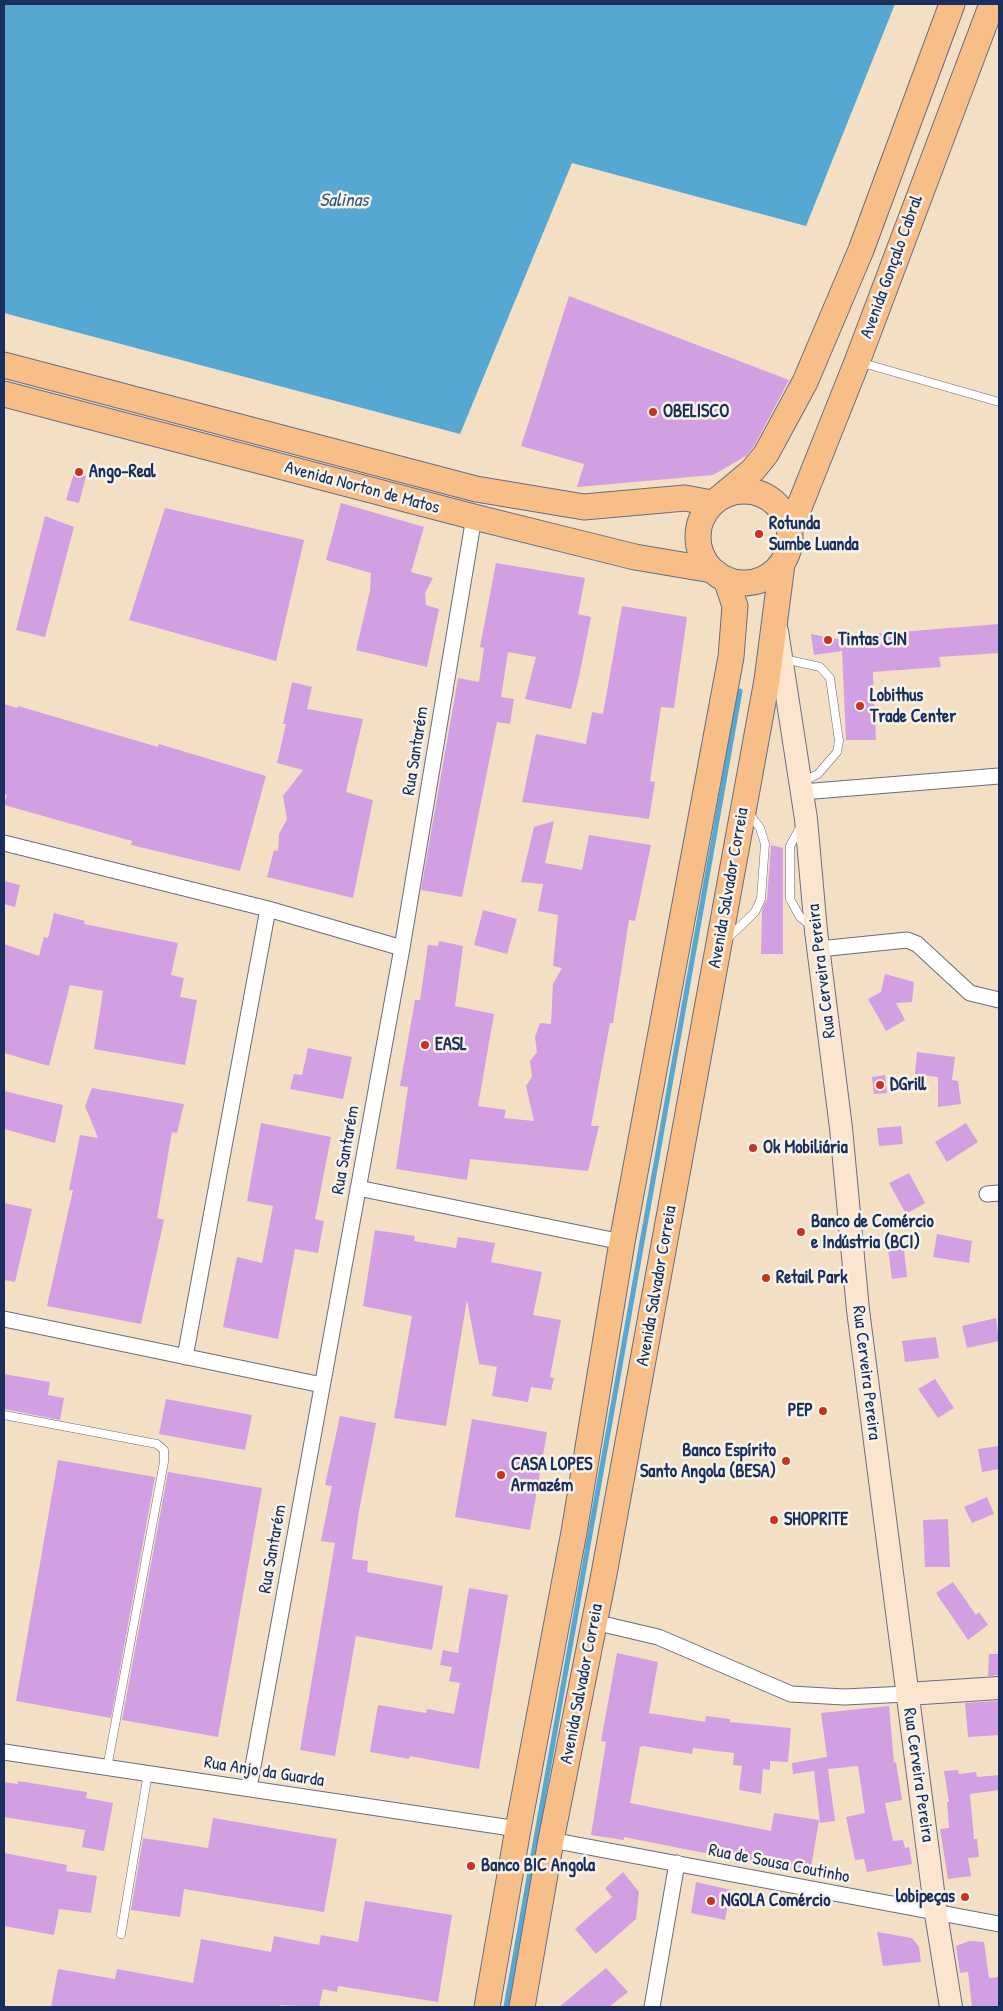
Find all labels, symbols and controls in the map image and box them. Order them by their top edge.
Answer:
water label: Salinas [320,190,368,212]
street label: Avenida Gonçalo Cabral [856,192,928,342]
place label: OBELISCO [663,401,729,423]
marker: OBELISCO [647,406,659,418]
street label: Avenida Norton de Matos [282,457,442,519]
place label: Ango-Real [89,461,156,483]
marker: Ango-Real [73,466,85,478]
place label: Rotunda Sumbe Luanda [769,513,859,556]
marker: Rotunda Sumbe Luanda [753,528,765,540]
place label: Tintas CIN [838,629,907,651]
marker: Tintas CIN [822,634,834,646]
place label: Lobithus Trade Center [870,685,956,728]
marker: Lobithus Trade Center [854,700,866,712]
street label: Rua Santarém [398,705,434,797]
street label: Avenida Salvador Correia [704,806,754,970]
street label: Rua Cerveira Pereira [803,903,841,1039]
place label: EASL [435,1034,467,1056]
marker: EASL [419,1039,431,1051]
place label: DGrill [890,1074,926,1096]
marker: DGrill [874,1079,886,1091]
street label: Rua Santarém [328,1104,364,1196]
place label: Ok Mobiliária [763,1137,848,1159]
marker: Ok Mobiliária [747,1142,759,1154]
street label: Avenida Salvador Correia [632,1204,682,1368]
place label: Banco de Comércio e Indústria (BCI) [811,1211,934,1254]
marker: Banco de Comércio e Indústria (BCI) [795,1226,807,1238]
place label: Retail Park [776,1267,848,1289]
marker: Retail Park [760,1272,772,1284]
street label: Rua Cerveira Pereira [847,1305,885,1441]
place label: PEP [788,1400,813,1422]
marker: PEP [817,1405,829,1417]
place label: Banco Espírito Santo Angola (BESA) [640,1440,776,1482]
place label: CASA LOPES Armazém [511,1454,592,1496]
marker: Banco Espírito Santo Angola (BESA) [780,1455,792,1467]
marker: CASA LOPES Armazém [495,1469,507,1481]
street label: Rua Santarém [255,1503,291,1595]
place label: SHOPRITE [784,1509,848,1531]
marker: SHOPRITE [768,1514,780,1526]
street label: Avenida Salvador Correia [556,1602,608,1766]
street label: Rua Cerveira Pereira [898,1707,938,1843]
street label: Rua Anjo da Guarda [202,1752,326,1792]
street label: Rua de Sousa Coutinho [707,1840,851,1888]
place label: Banco BIC Angola [481,1855,595,1877]
marker: Banco BIC Angola [465,1860,477,1872]
place label: lobipeças [896,1886,955,1908]
place label: NGOLA Comércio [721,1890,831,1912]
marker: lobipeças [959,1891,971,1903]
marker: NGOLA Comércio [705,1895,717,1907]

